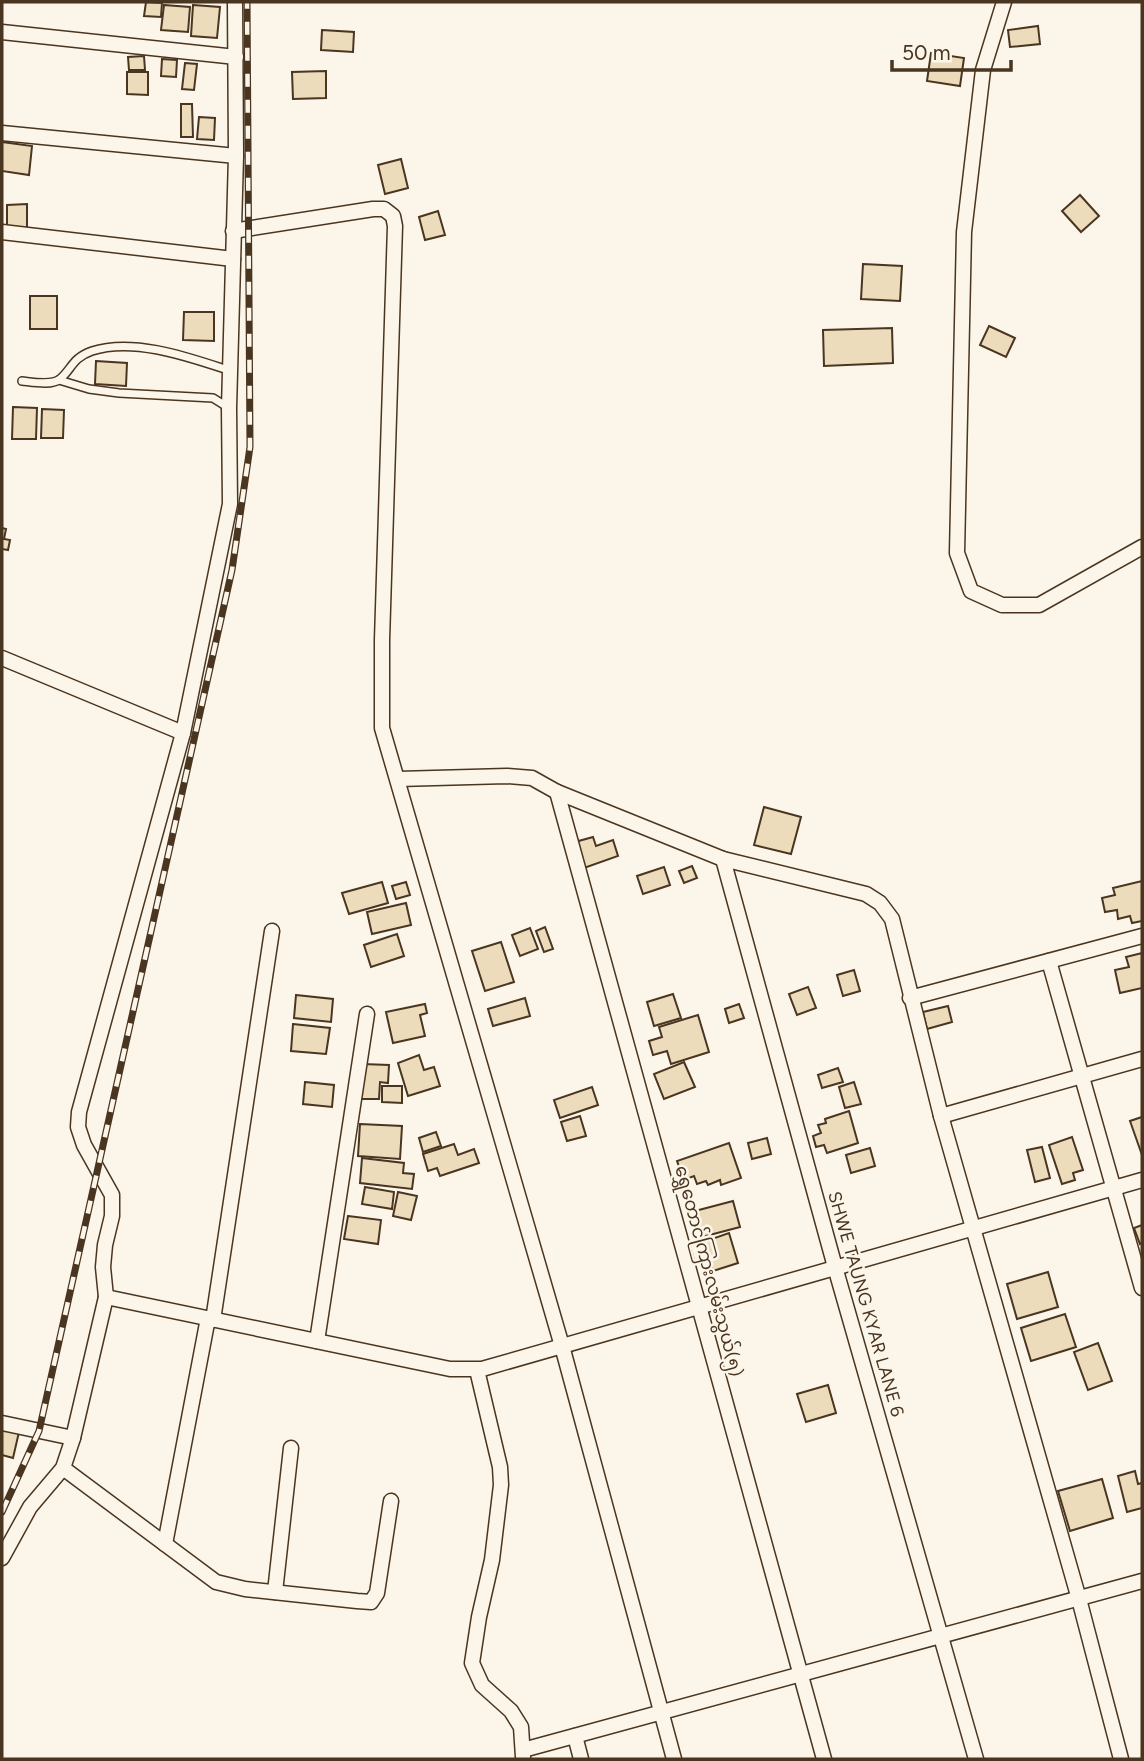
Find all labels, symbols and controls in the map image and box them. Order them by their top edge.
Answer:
scale bar [892,28,1011,72]
text: 50 m [902,40,951,65]
street label: ရွှေတောင်ကြားလမ်းသွယ်(၅) [666,1163,750,1380]
street label: SHWE TAUNG KYAR LANE 6 [823,1189,909,1419]

